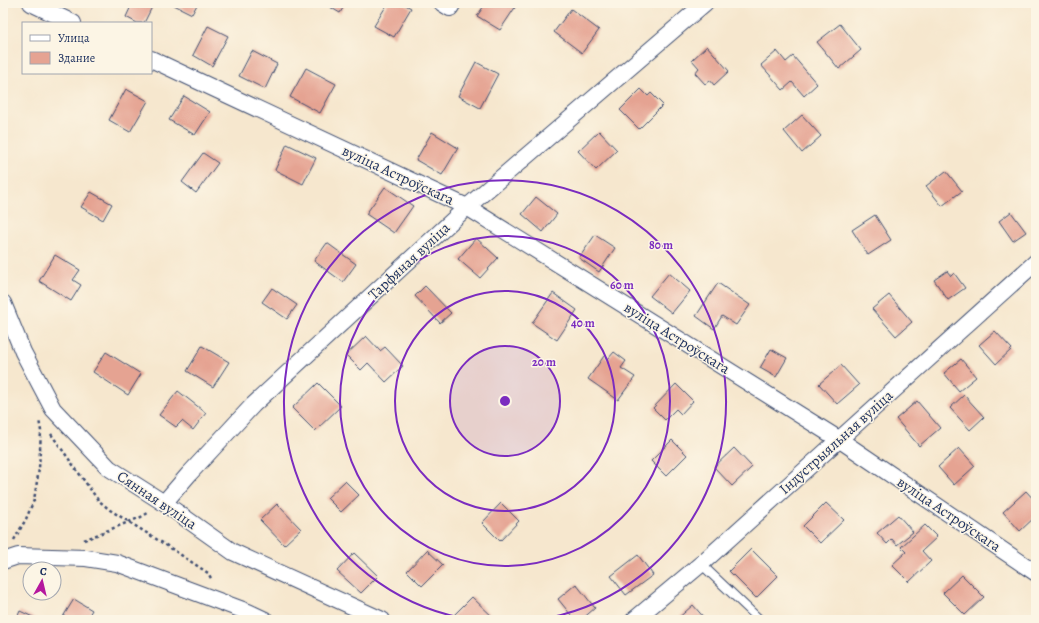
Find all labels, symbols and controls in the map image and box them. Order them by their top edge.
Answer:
legend [22,22,152,74]
text: Улица [58,30,90,46]
text: Здание [58,50,95,66]
street label: вуліца Астроўскага [339,140,457,210]
street label: Тарфяная вуліца [364,218,454,304]
text: 80 m [649,237,673,253]
text: 60 m [610,277,634,293]
street label: вуліца Астроўскага [620,297,734,379]
text: 40 m [571,315,595,331]
text: 20 m [532,354,556,370]
street label: Індустрыяльная вуліца [775,385,897,499]
centre of rings [498,394,512,408]
street label: Сянная вуліца [113,466,201,534]
street label: вуліца Астроўскага [893,472,1005,556]
north arrow [22,561,62,601]
text: С [39,564,48,580]

